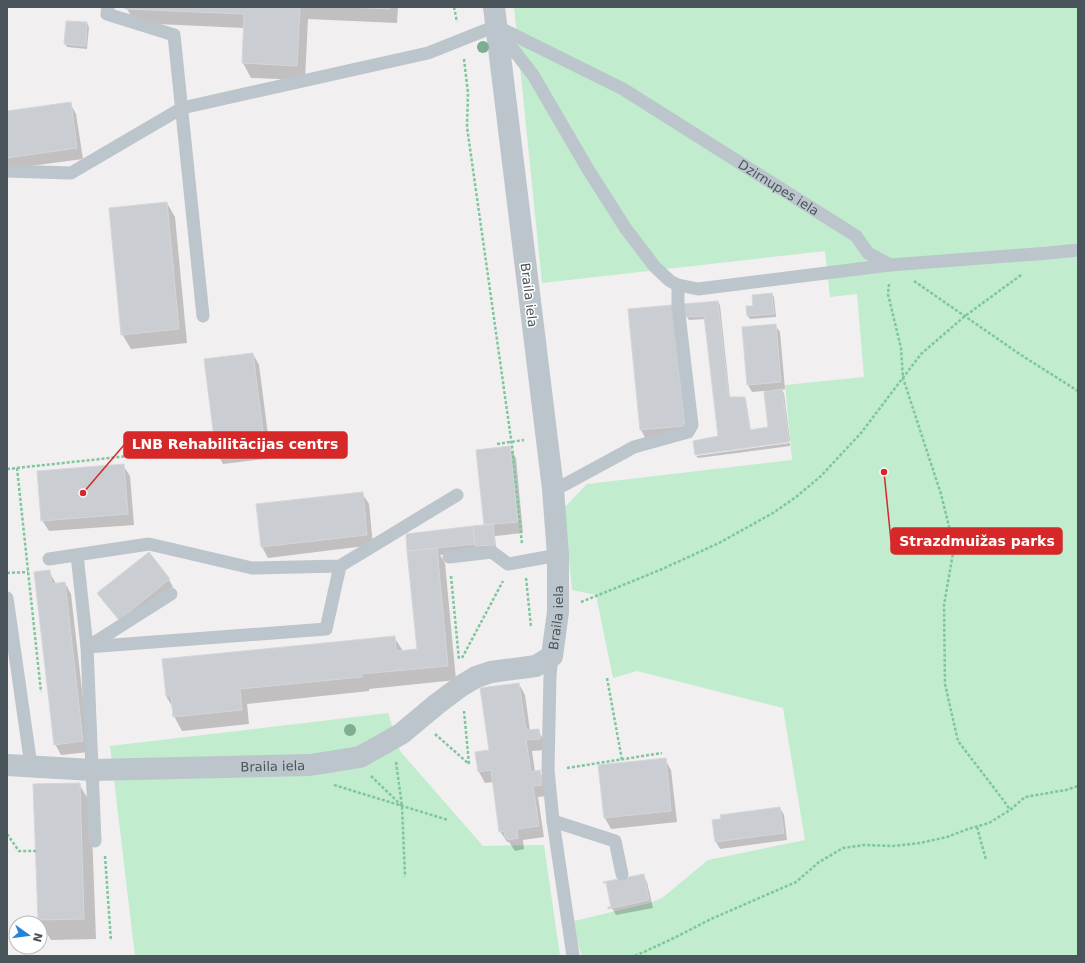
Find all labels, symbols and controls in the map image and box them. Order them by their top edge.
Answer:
street label: Dzirnupes iela [736,156,822,218]
street label: Braila iela [518,262,540,328]
callout: LNB Rehabilitācijas centrs [124,432,347,458]
text: LNB Rehabilitācijas centrs [132,436,338,452]
callout: Strazdmuižas parks [891,528,1062,554]
text: Strazdmuižas parks [899,533,1055,549]
street label: Braila iela [545,585,566,651]
street label: Braila iela [240,758,305,774]
north arrow [8,915,48,955]
text: N [30,931,45,943]

